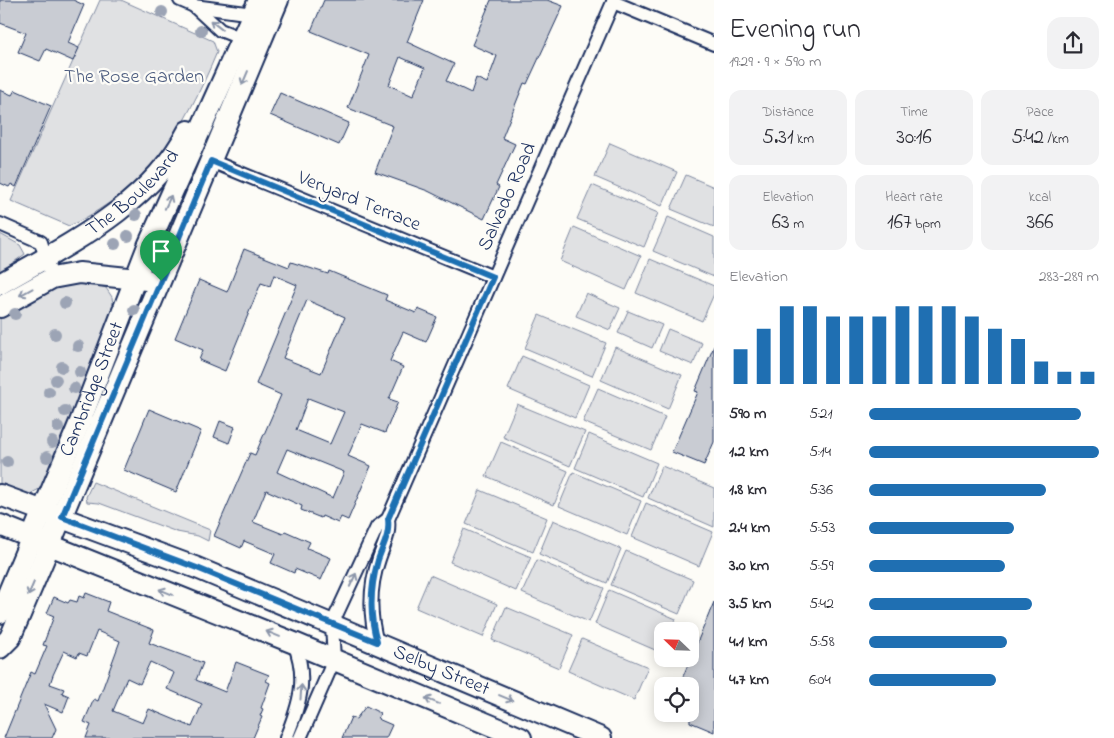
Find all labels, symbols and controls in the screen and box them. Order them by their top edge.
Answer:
text: Evening run [729,10,861,51]
button: share [1047,17,1099,69]
one-way arrow [210,20,223,31]
text: 19:29 · 9 × 590 m [729,50,821,74]
park label: The Rose Garden [64,63,204,92]
one-way arrow [240,70,250,85]
text: Distance [762,102,814,123]
text: Time [900,102,928,123]
text: Pace [1026,102,1054,123]
text: 5.31 [762,123,794,153]
text: 30:16 [896,123,932,153]
text: 5:42 [1011,123,1044,153]
text: km [794,129,814,150]
text: /km [1044,129,1069,150]
street label: Salvado Road [471,138,545,256]
street label: The Boulevard [81,144,187,244]
street label: Veryard Terrace [292,164,425,240]
text: Elevation [762,187,814,208]
text: Heart rate [885,187,943,208]
text: kcal [1029,187,1051,208]
one-way arrow [164,195,173,210]
text: 63 [772,208,790,238]
text: 167 [887,208,912,238]
text: 366 [1026,208,1054,238]
text: m [790,214,804,235]
text: bpm [912,214,941,235]
pin [140,230,182,281]
icon: arrive [147,237,175,265]
text: Elevation [729,265,788,289]
text: 283–289 m [1039,265,1099,289]
one-way arrow [19,287,33,297]
street label: Cambridge Street [53,318,132,461]
text: 590 m [729,402,766,426]
text: 5:21 [809,402,833,426]
text: 1.2 km [729,440,769,464]
text: 5:14 [809,440,831,464]
text: 1.8 km [729,478,767,502]
text: 5:36 [809,478,833,502]
text: 2.4 km [729,516,770,540]
text: 5:53 [809,516,835,540]
text: 3.0 km [729,554,769,578]
text: 5:59 [809,554,833,578]
one-way arrow [349,573,358,588]
one-way arrow [25,581,35,596]
one-way arrow [159,586,174,596]
text: 3.5 km [729,592,771,616]
text: 5:42 [809,592,834,616]
north arrow [654,622,699,668]
map controls [654,622,699,722]
one-way arrow [266,629,281,639]
text: 4.1 km [729,630,767,654]
text: 5:58 [809,630,835,654]
street label: Selby Street [388,638,494,704]
text: 4.7 km [729,668,769,692]
text: 6:04 [809,668,831,692]
button: locate [654,677,699,722]
one-way arrow [296,684,305,700]
one-way arrow [498,693,513,703]
one-way arrow [425,695,440,704]

